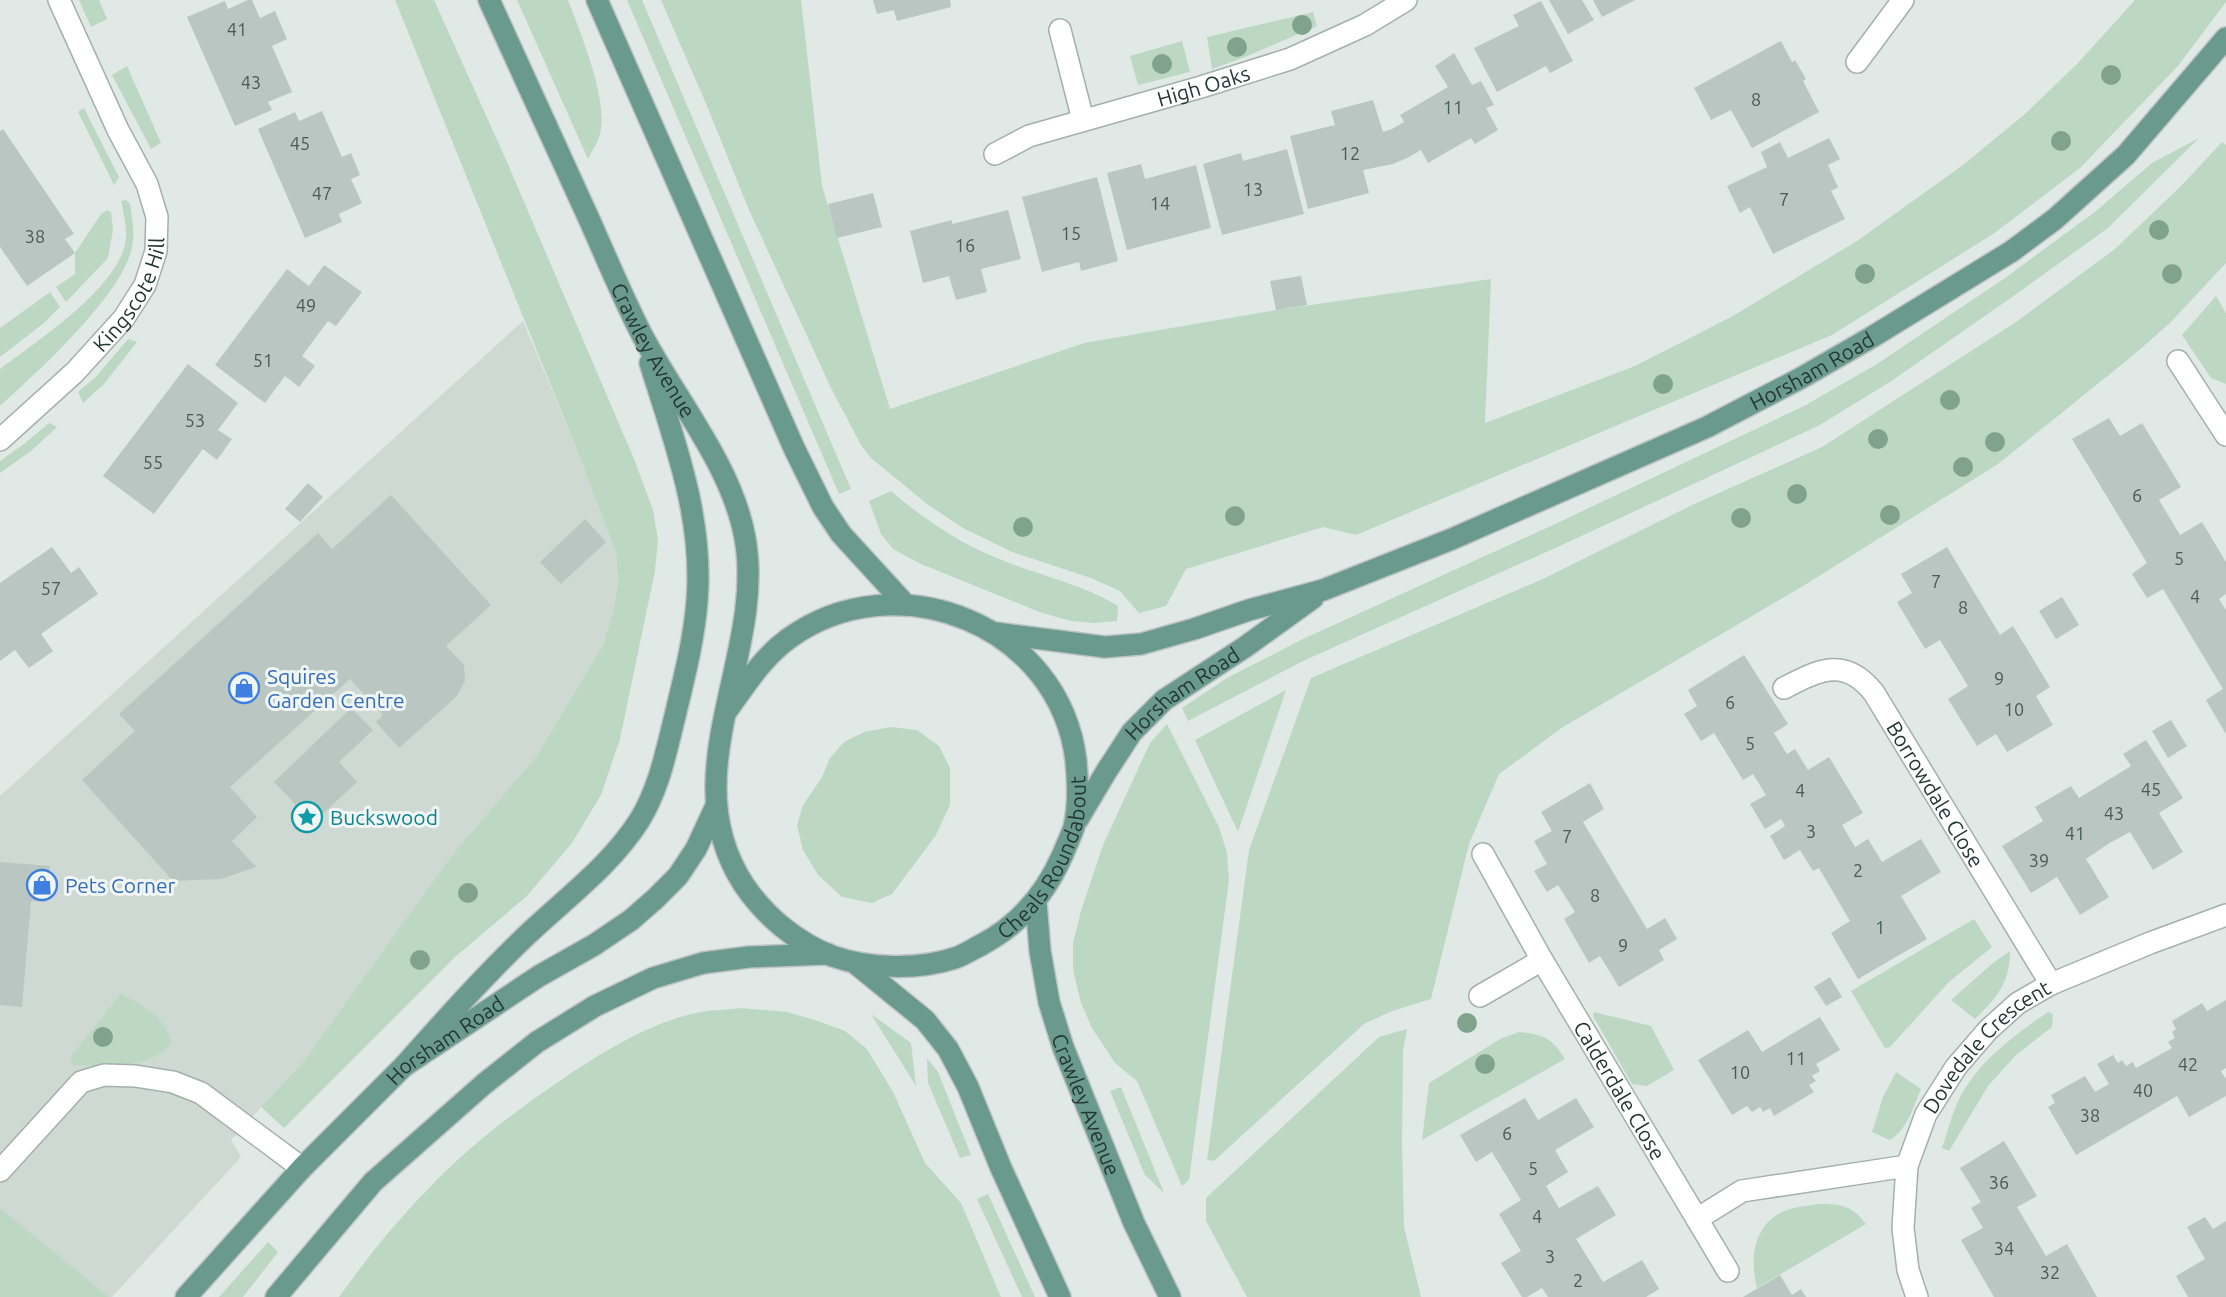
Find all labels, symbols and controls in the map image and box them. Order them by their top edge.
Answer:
house number: 41 [227,19,247,39]
street label: High Oaks [1154,60,1253,111]
house number: 43 [241,72,261,92]
house number: 8 [1751,89,1761,109]
house number: 11 [1443,97,1463,117]
house number: 45 [290,133,310,153]
house number: 12 [1340,143,1360,163]
house number: 13 [1243,179,1263,199]
house number: 47 [312,183,332,203]
house number: 7 [1779,189,1789,209]
house number: 14 [1150,193,1170,213]
house number: 15 [1061,223,1081,243]
house number: 38 [25,226,45,246]
house number: 16 [955,235,975,255]
street label: Kingscote Hill [88,237,168,356]
street label: Crawley Avenue [607,279,701,422]
house number: 49 [296,295,316,315]
street label: Horsham Road [1746,327,1878,415]
house number: 51 [253,350,273,370]
house number: 53 [185,410,205,430]
house number: 55 [143,452,163,472]
house number: 6 [2132,485,2142,505]
house number: 5 [2174,548,2184,568]
house number: 7 [1931,571,1941,591]
house number: 57 [41,578,61,598]
house number: 4 [2190,586,2200,606]
house number: 8 [1958,597,1968,617]
street label: Horsham Road [1120,642,1244,744]
place label: Squires Garden Centre [267,664,405,712]
house number: 9 [1994,668,2004,688]
shop icon: Squires Garden Centre [227,671,261,705]
house number: 6 [1725,692,1735,712]
house number: 10 [2004,699,2024,719]
street label: Borrowdale Close [1882,717,1989,871]
house number: 5 [1745,733,1755,753]
street label: Cheals Roundabout [992,775,1090,943]
house number: 45 [2141,779,2161,799]
house number: 4 [1795,780,1805,800]
place icon: Buckswood [290,800,324,834]
house number: 43 [2104,803,2124,823]
place label: Buckswood [330,805,438,829]
house number: 3 [1806,821,1816,841]
house number: 41 [2065,823,2085,843]
house number: 7 [1562,826,1572,846]
house number: 39 [2029,850,2049,870]
house number: 2 [1853,860,1863,880]
shop icon: Pets Corner [25,868,59,902]
place label: Pets Corner [65,873,176,897]
house number: 8 [1590,885,1600,905]
house number: 1 [1875,917,1885,937]
house number: 9 [1618,935,1628,955]
street label: Dovedale Crescent [1918,975,2055,1118]
street label: Horsham Road [381,991,508,1089]
street label: Calderdale Close [1569,1016,1671,1164]
street label: Crawley Avenue [1048,1031,1125,1179]
house number: 11 [1786,1048,1806,1068]
house number: 42 [2178,1054,2198,1074]
house number: 10 [1730,1062,1750,1082]
house number: 40 [2133,1080,2153,1100]
house number: 38 [2080,1105,2100,1125]
house number: 6 [1502,1123,1512,1143]
house number: 5 [1528,1158,1538,1178]
house number: 36 [1989,1172,2009,1192]
house number: 4 [1532,1206,1542,1226]
house number: 34 [1994,1238,2014,1258]
house number: 3 [1545,1246,1555,1266]
house number: 32 [2040,1262,2060,1282]
house number: 2 [1573,1270,1583,1290]

